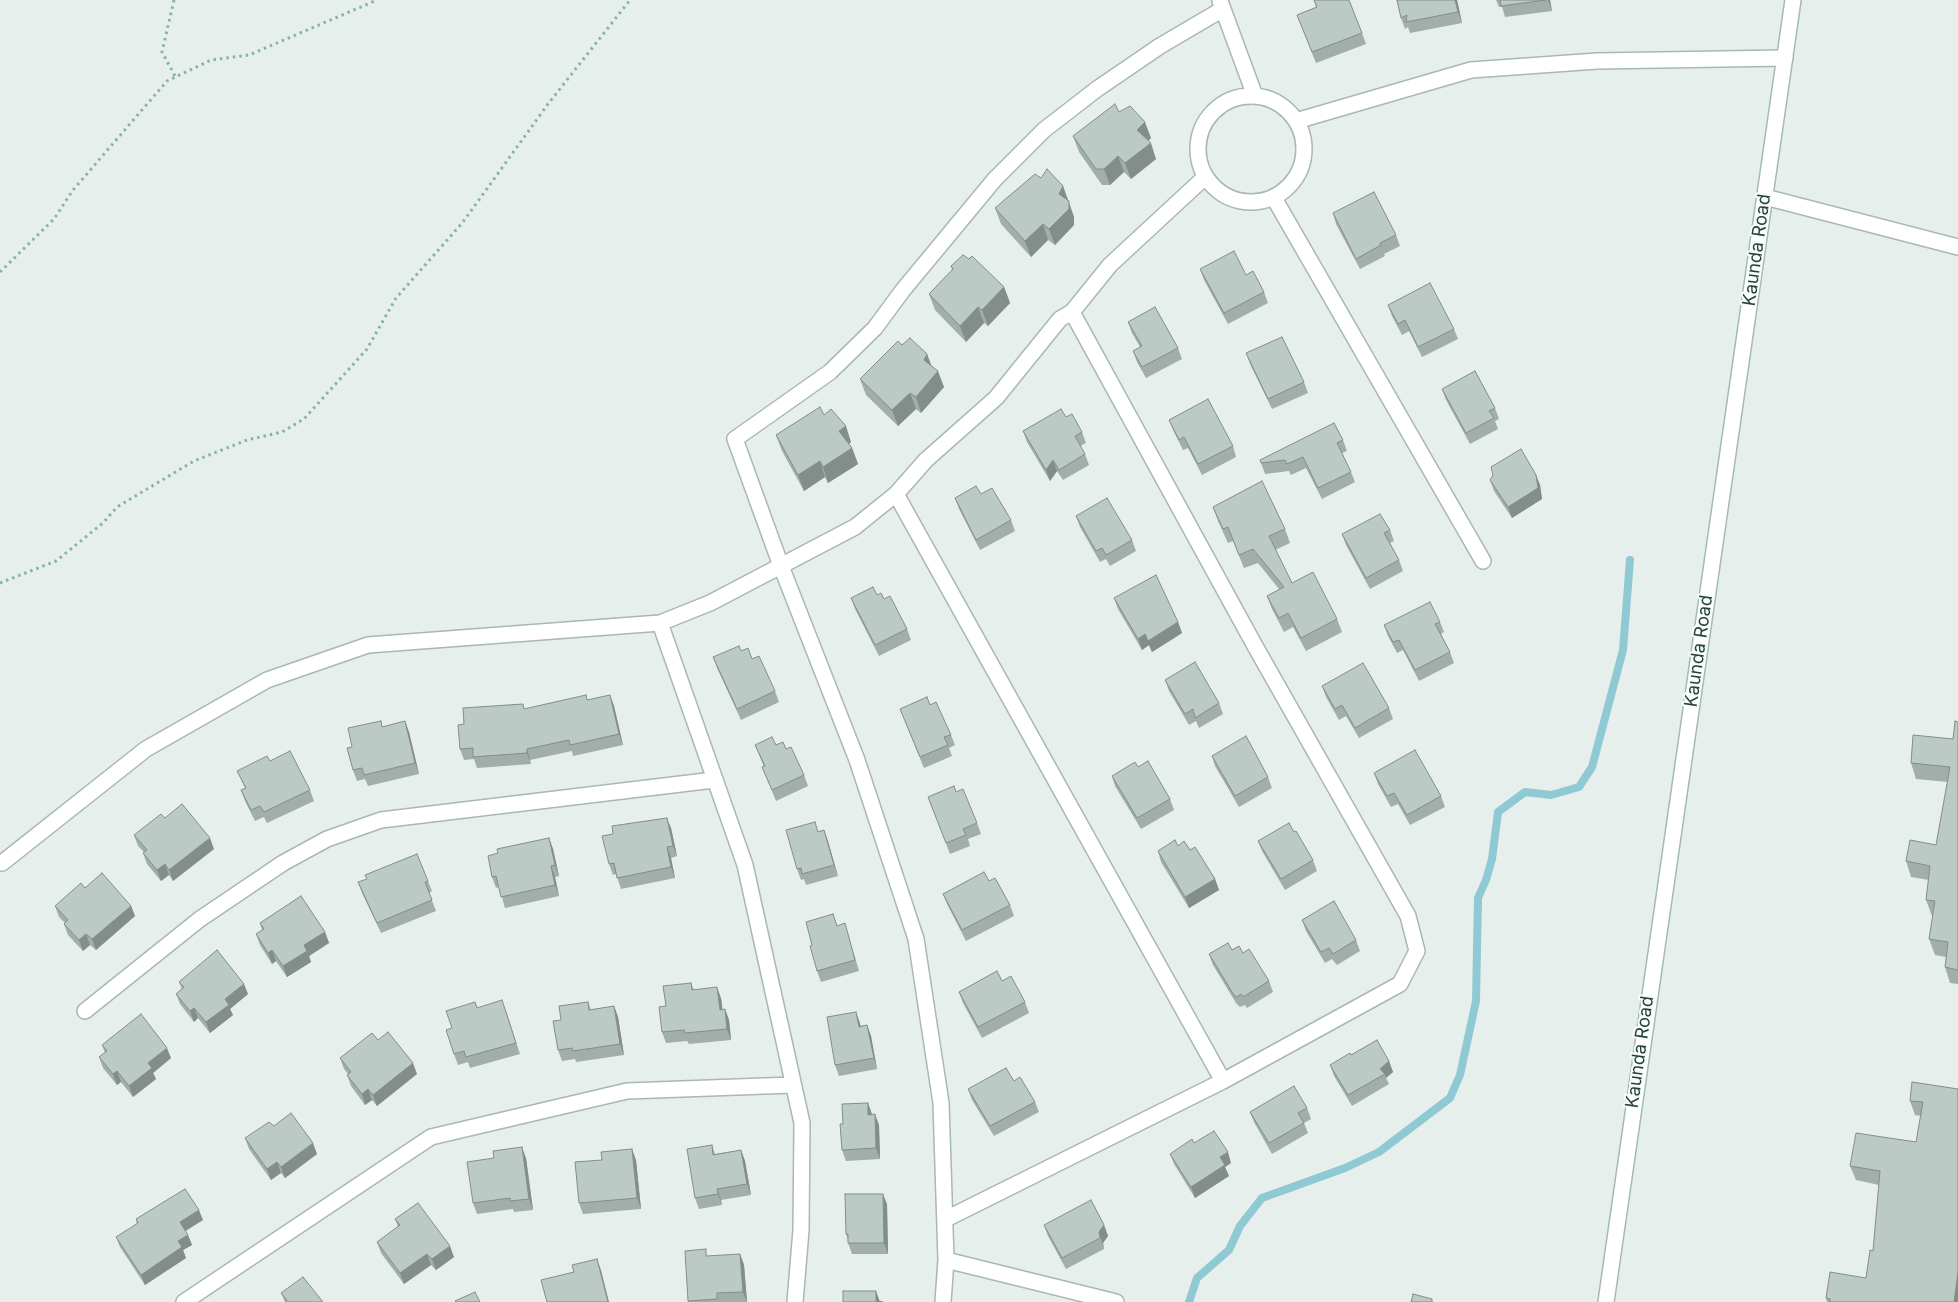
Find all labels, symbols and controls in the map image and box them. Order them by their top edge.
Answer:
street label: Kaunda Road [1738,193,1776,307]
street label: Kaunda Road [1680,594,1718,708]
street label: Kaunda Road [1621,995,1659,1109]

